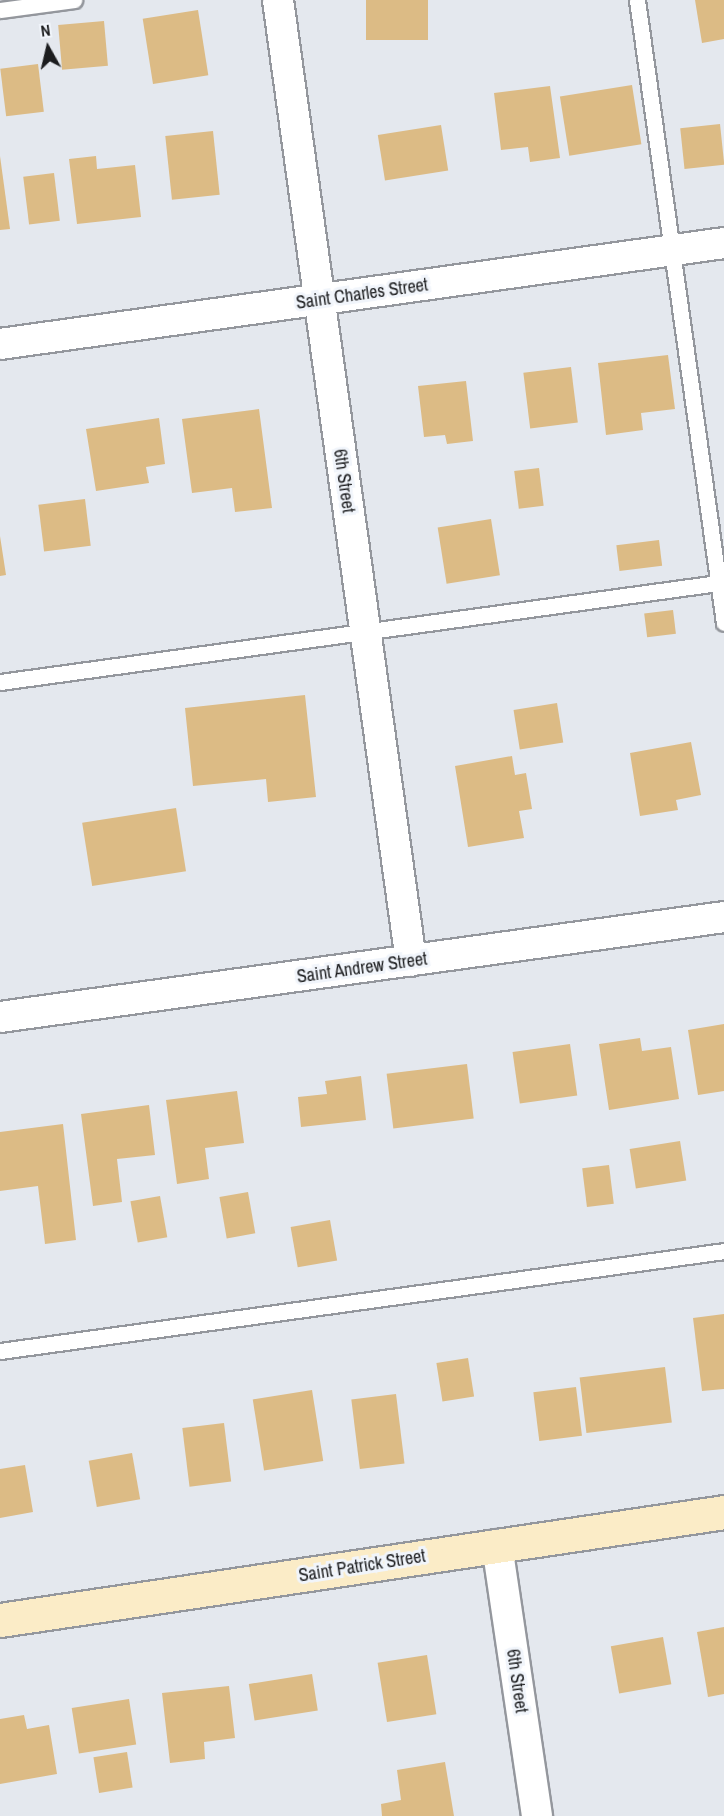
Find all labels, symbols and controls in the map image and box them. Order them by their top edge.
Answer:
north arrow [18,18,78,78]
text: N [39,19,52,42]
street label: Saint Charles Street [295,274,429,314]
street label: 6th Street [329,448,359,514]
street label: Saint Andrew Street [295,948,429,988]
street label: Saint Patrick Street [297,1545,427,1587]
street label: 6th Street [502,1648,532,1714]

